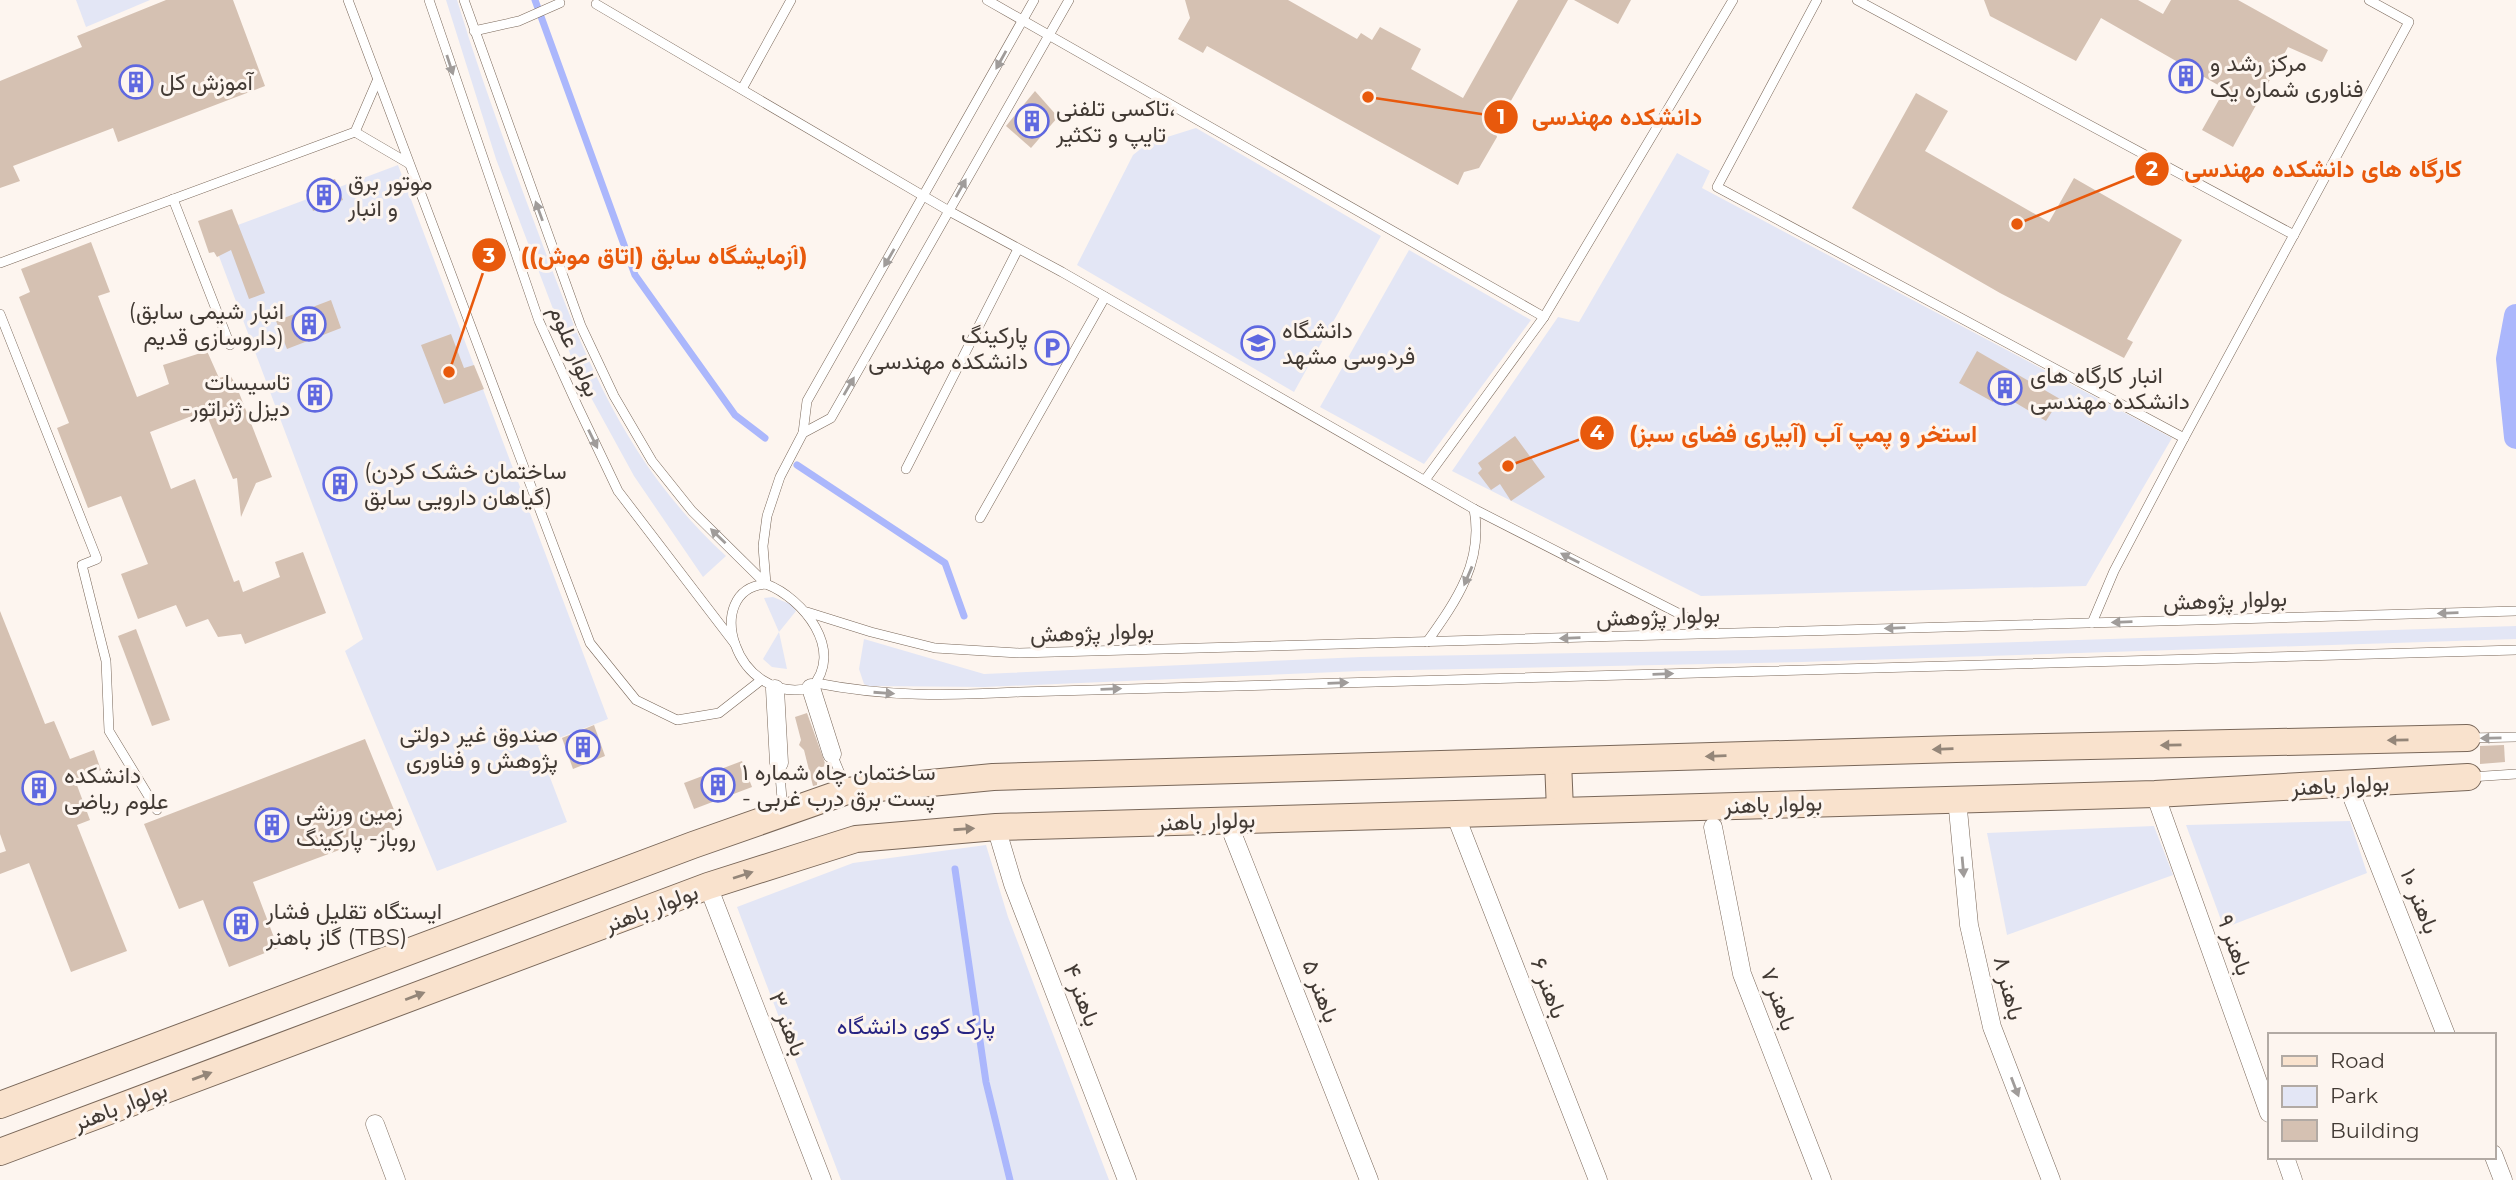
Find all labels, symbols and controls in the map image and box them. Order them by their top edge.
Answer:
place label: مرکز رشد و فناوری شماره یک [2210,49,2364,104]
one-way arrow [995,50,1007,69]
one-way arrow [446,55,456,76]
building icon: مرکز رشد و فناوری شماره یک [2167,57,2205,95]
building icon: آموزش کل [117,63,155,101]
place label: آموزش کل [160,68,254,97]
place label: تاکسی تلفنی، تایپ و تکثیر [1055,94,1176,150]
callout: دانشکده مهندسی [1483,94,1716,139]
building icon: تاکسی تلفنی، تایپ و تکثیر [1013,102,1051,140]
text: دانشکده مهندسی [1532,102,1702,132]
text: 1 [1497,104,1505,129]
callout: کارگاه های دانشکده مهندسی [2135,146,2475,191]
text: کارگاه های دانشکده مهندسی [2184,154,2462,184]
text: 2 [2146,156,2158,181]
place label: موتور برق و انبار [347,168,433,223]
building icon: موتور برق و انبار [305,176,343,214]
one-way arrow [955,179,967,198]
one-way arrow [533,201,544,222]
callout: (آزمایشگاه سابق (اتاق موش)) [471,233,821,278]
text: (آزمایشگاه سابق (اتاق موش)) [521,241,807,271]
text: 3 [482,243,495,268]
one-way arrow [884,248,896,268]
place label: (انبار شیمی سابق داروسازی قدیم) [128,297,284,352]
street label: بولوار علوم [542,301,607,401]
building icon: (انبار شیمی سابق داروسازی قدیم) [290,305,328,343]
place label: دانشگاه فردوسی مشهد [1282,316,1415,371]
place label: پارکینگ دانشکده مهندسی [868,321,1028,376]
school or university icon: دانشگاه فردوسی مشهد [1239,324,1277,362]
parking icon: پارکینگ دانشکده مهندسی [1033,329,1071,367]
place label: انبار کارگاه های دانشکده مهندسی [2030,361,2190,416]
place label: تاسیسات -دیزل ژنراتور [182,368,290,423]
building icon: انبار کارگاه های دانشکده مهندسی [1986,369,2024,407]
building icon: تاسیسات -دیزل ژنراتور [296,376,334,414]
one-way arrow [843,376,855,396]
callout: استخر و پمپ آب (آبیاری فضای سبز) [1580,411,1991,456]
text: استخر و پمپ آب (آبیاری فضای سبز) [1629,419,1977,450]
text: 4 [1590,420,1605,445]
one-way arrow [587,429,599,449]
place label: (ساختمان خشک کردن گیاهان دارویی سابق) [364,457,567,512]
building icon: (ساختمان خشک کردن گیاهان دارویی سابق) [321,465,359,503]
one-way arrow [709,528,726,545]
one-way arrow [1560,552,1580,563]
one-way arrow [1462,565,1473,586]
street label: بولوار پژوهش [2162,584,2288,618]
street label: بولوار پژوهش [1595,600,1721,634]
one-way arrow [2437,607,2459,618]
street label: بولوار پژوهش [1029,616,1155,650]
one-way arrow [2111,616,2133,627]
one-way arrow [1884,623,1906,634]
one-way arrow [1558,632,1580,643]
one-way arrow [1653,668,1675,679]
one-way arrow [1327,677,1349,689]
one-way arrow [1100,684,1122,695]
one-way arrow [873,688,895,699]
place label: صندوق غیر دولتی پژوهش و فناوری [400,720,558,776]
building icon: صندوق غیر دولتی پژوهش و فناوری [564,728,602,766]
one-way arrow [2480,732,2502,743]
one-way arrow [2387,734,2409,745]
one-way arrow [2160,739,2182,750]
one-way arrow [1932,744,1954,755]
one-way arrow [1705,750,1727,762]
place label: ساختمان چاه شماره ۱ - پست برق درب غربی [742,758,936,814]
place label: دانشکده علوم ریاضی [64,761,168,816]
building icon: ساختمان چاه شماره ۱ - پست برق درب غربی [699,766,737,804]
street label: بولوار باهنر [2289,768,2390,803]
building icon: دانشکده علوم ریاضی [20,769,58,807]
street label: بولوار باهنر [1722,788,1823,821]
place label: زمین ورزشی روباز- پارکینگ [296,798,416,854]
street label: بولوار باهنر [1155,805,1256,838]
building icon: زمین ورزشی روباز- پارکینگ [253,806,291,844]
one-way arrow [954,823,976,834]
one-way arrow [1958,856,1969,878]
street label: باهنر ۱۰ [2393,864,2446,938]
one-way arrow [733,869,754,880]
street label: بولوار باهنر [599,877,702,940]
place label: ایستگاه تقلیل فشار گاز باهنر (TBS) [265,897,442,952]
building icon: ایستگاه تقلیل فشار گاز باهنر (TBS) [222,905,260,943]
street label: باهنر ۹ [2210,911,2259,980]
street label: باهنر ۸ [1987,953,2030,1023]
street label: باهنر ۶ [1524,954,1573,1023]
street label: باهنر ۵ [1295,956,1346,1027]
street label: باهنر ۴ [1056,960,1107,1031]
street label: باهنر ۷ [1754,964,1803,1035]
street label: باهنر ۳ [762,988,813,1060]
one-way arrow [404,991,425,1002]
park label: پارک کوی دانشگاه [837,1012,995,1042]
legend [2268,1033,2495,1159]
text: Road [2330,1048,2385,1073]
one-way arrow [191,1070,212,1081]
street label: بولوار باهنر [68,1075,171,1138]
one-way arrow [2010,1077,2021,1098]
text: Park [2330,1083,2378,1108]
text: Building [2330,1118,2420,1143]

